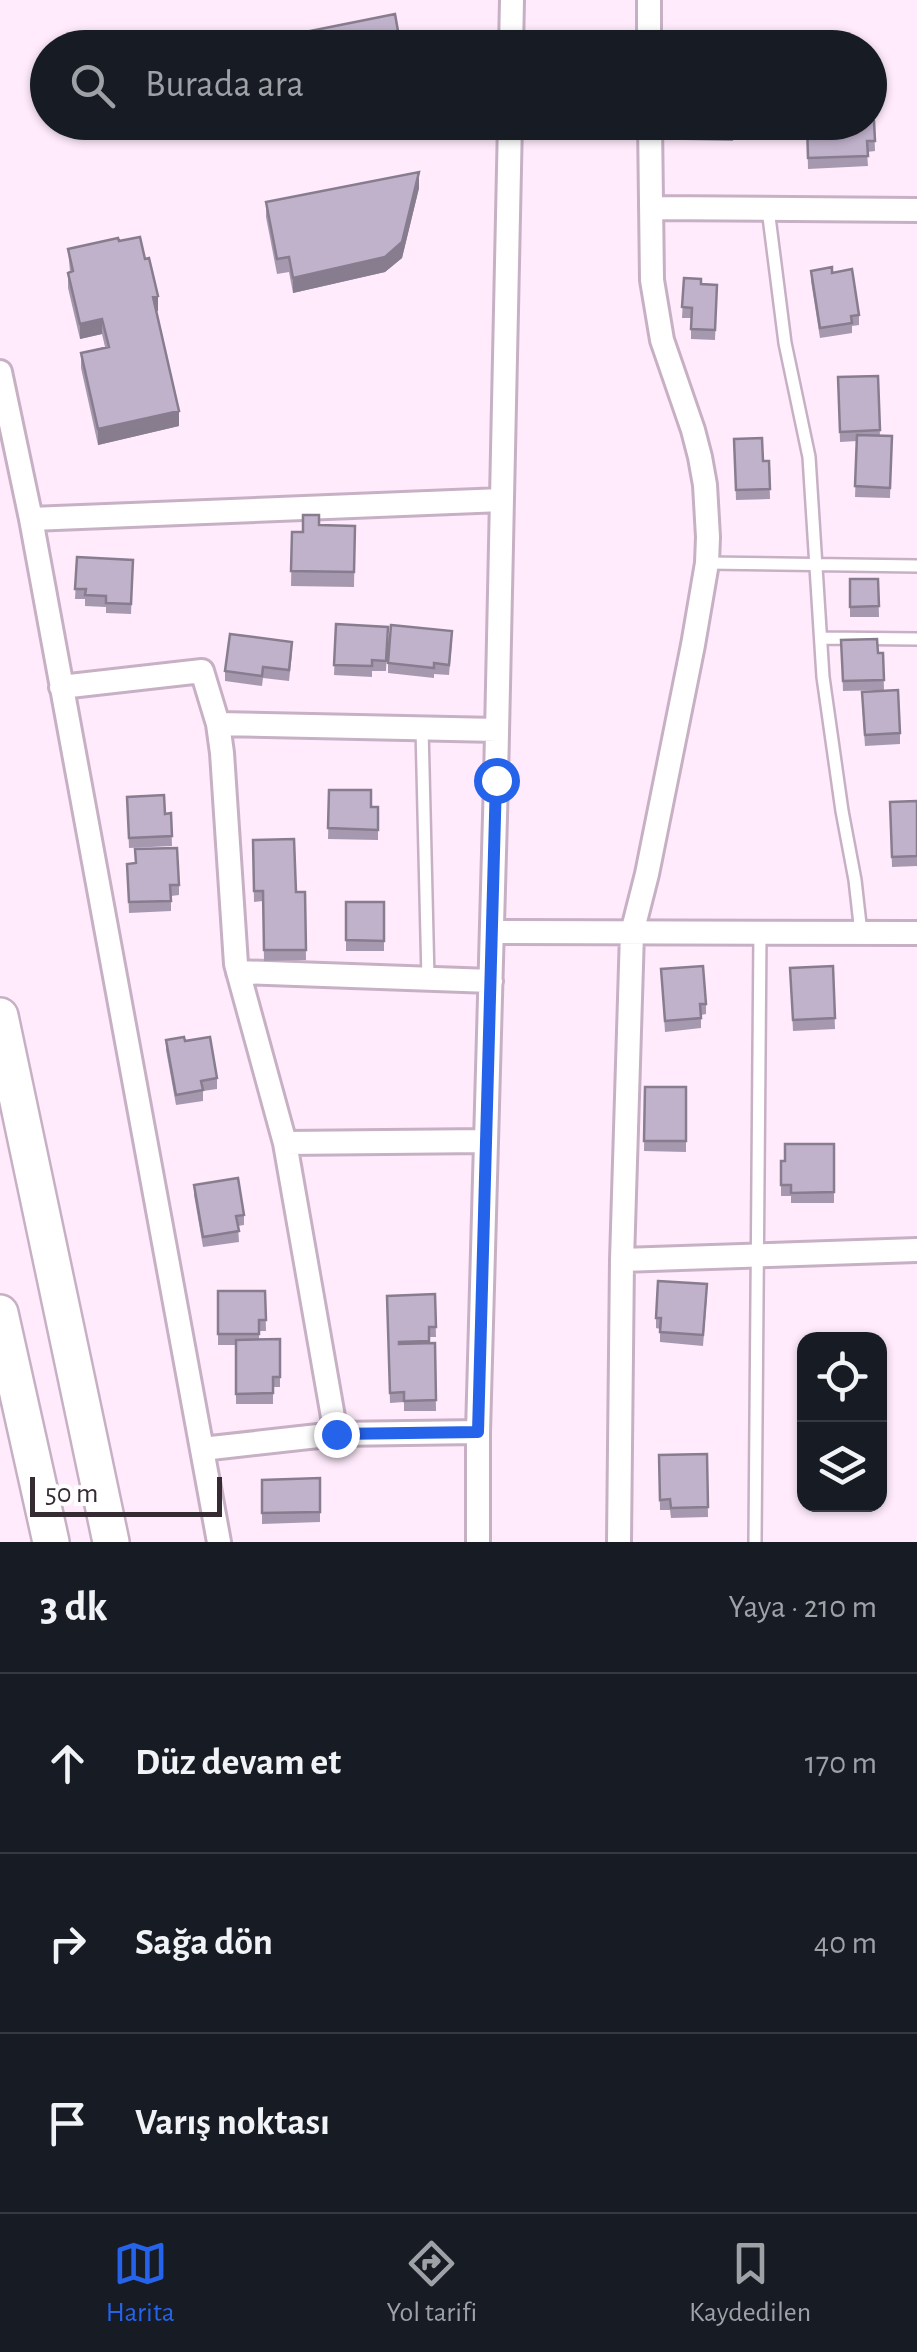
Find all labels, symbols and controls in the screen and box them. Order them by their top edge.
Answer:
search box [30,30,887,140]
icon: search [65,58,120,113]
text: Burada ara [145,66,304,104]
route start [474,758,520,804]
map controls [797,1332,887,1512]
button: locate [797,1332,887,1422]
route end [314,1412,360,1458]
button: layers [797,1422,887,1512]
scale bar [30,1472,222,1516]
text: 50 m [45,1480,99,1508]
text: 3 dk [40,1586,107,1628]
text: Yaya · 210 m [729,1591,877,1623]
icon: ahead [40,1736,95,1791]
text: Düz devam et [135,1744,341,1782]
text: 170 m [805,1747,877,1779]
icon: right [40,1916,95,1971]
text: Sağa dön [135,1924,273,1962]
text: 40 m [814,1927,877,1959]
icon: arrive [40,2096,95,2151]
text: Varış noktası [135,2104,330,2142]
tab: Harita [106,2236,175,2330]
tab: Yol tarifi [386,2236,477,2330]
tab: Kaydedilen [689,2236,811,2330]

